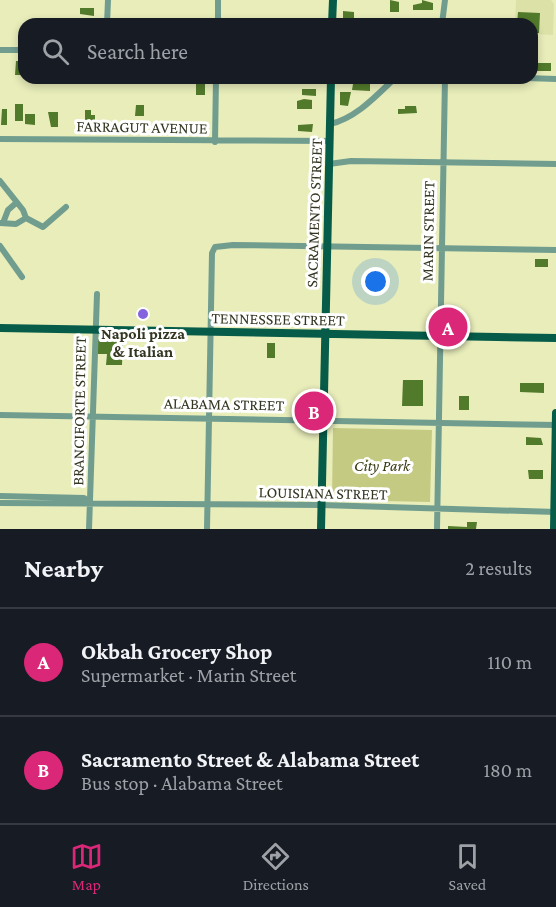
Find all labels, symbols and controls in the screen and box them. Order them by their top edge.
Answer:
search box [18,18,538,84]
icon: search [39,35,72,68]
text: Search here [87,39,188,64]
street label: FARRAGUT AVENUE [76,117,208,137]
street label: SACRAMENTO STREET [303,138,325,288]
street label: MARIN STREET [419,180,437,281]
your location [361,267,390,296]
pin: A [428,304,468,350]
marker: Napoli pizza & Italian [136,307,150,321]
street label: TENNESSEE STREET [211,309,345,329]
place label: Napoli pizza & Italian [101,325,185,360]
street label: BRANCIFORTE STREET [69,336,89,486]
pin: B [294,388,334,434]
street label: ALABAMA STREET [164,394,285,414]
park label: City Park [354,457,411,475]
street label: LOUISIANA STREET [258,483,388,503]
text: Nearby [24,554,103,583]
text: 2 results [465,557,532,579]
text: Okbah Grocery Shop [81,639,272,664]
text: A [38,651,49,673]
text: 110 m [488,651,532,673]
text: Supermarket · Marin Street [81,664,296,686]
text: Sacramento Street & Alabama Street [81,747,419,772]
text: B [38,759,49,781]
text: 180 m [483,759,532,781]
text: Bus stop · Alabama Street [81,772,283,794]
tab: Map [70,840,103,893]
tab: Directions [243,840,309,893]
tab: Saved [449,840,486,893]

